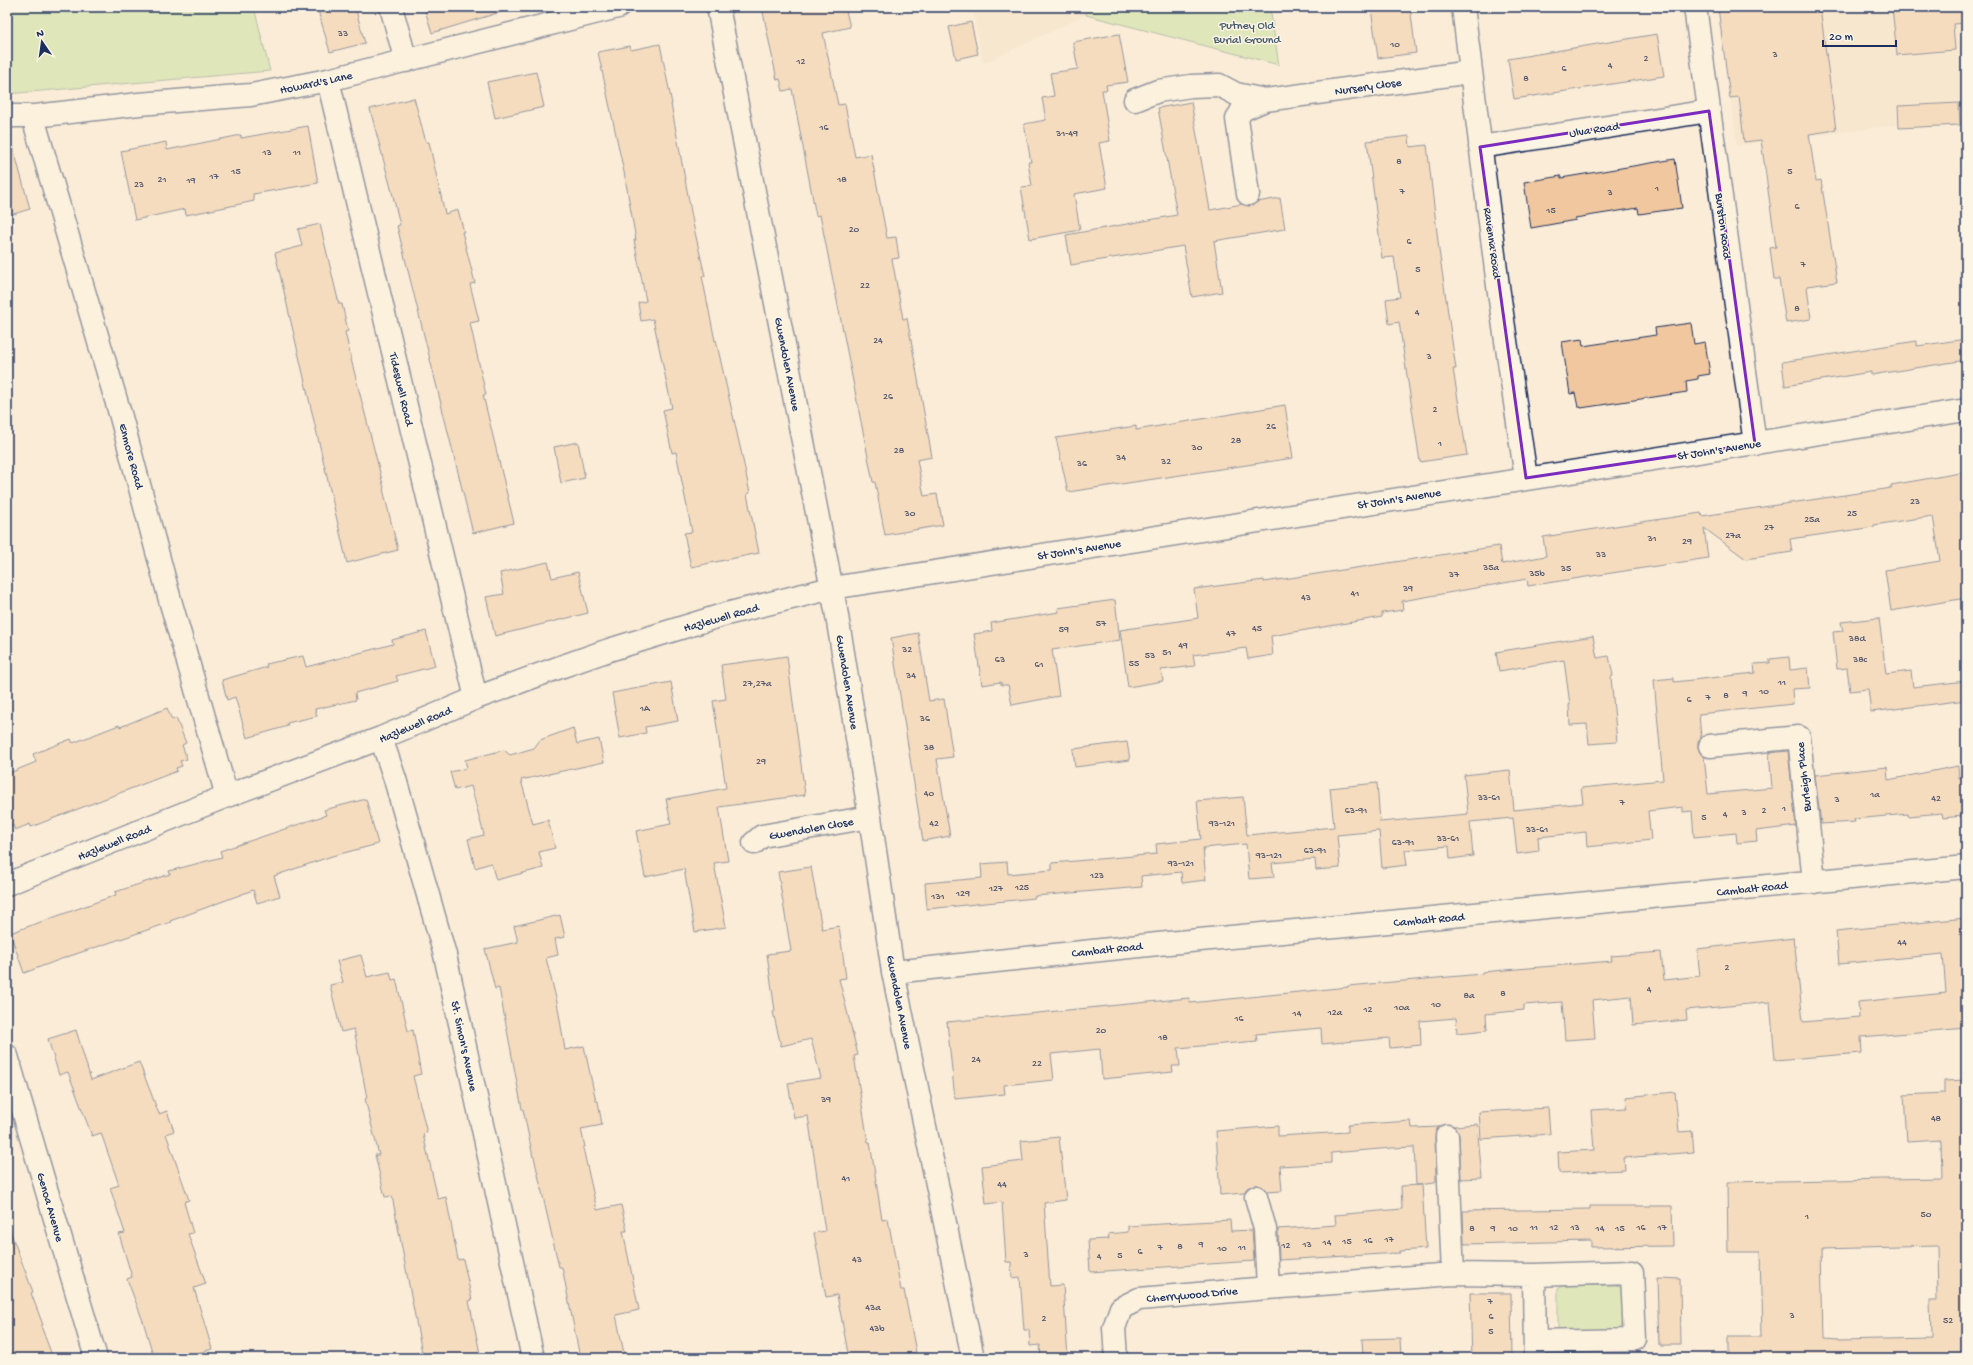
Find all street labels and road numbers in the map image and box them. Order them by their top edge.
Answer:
street label: Howard's Lane [279,69,355,98]
street label: Nursery Close [1334,76,1403,100]
street label: Ulva Road [1568,120,1621,142]
street label: Burston Road [1711,191,1733,261]
street label: Ravenna Road [1479,207,1503,281]
street label: Gwendolen Avenue [770,316,802,413]
street label: Tideswell Road [385,351,415,428]
street label: Enmore Road [115,422,146,492]
street label: St John's Avenue [1677,437,1763,464]
street label: St John's Avenue [1357,486,1443,513]
street label: St John's Avenue [1037,537,1123,564]
street label: Hazlewell Road [682,601,762,636]
street label: Gwendolen Avenue [832,634,861,731]
street label: Hazlewell Road [377,704,455,747]
street label: Burleigh Place [1794,741,1816,813]
street label: Gwendolen Close [768,816,855,844]
street label: Hazlewell Road [76,822,154,865]
street label: Cambalt Road [1716,879,1789,901]
street label: Cambalt Road [1393,911,1466,931]
street label: Cambalt Road [1071,940,1144,962]
street label: Gwendolen Avenue [882,954,914,1051]
street label: St. Simon's Avenue [447,1000,480,1094]
street label: Genoa Avenue [33,1171,66,1245]
street label: Cherrywood Drive [1146,1285,1239,1307]

